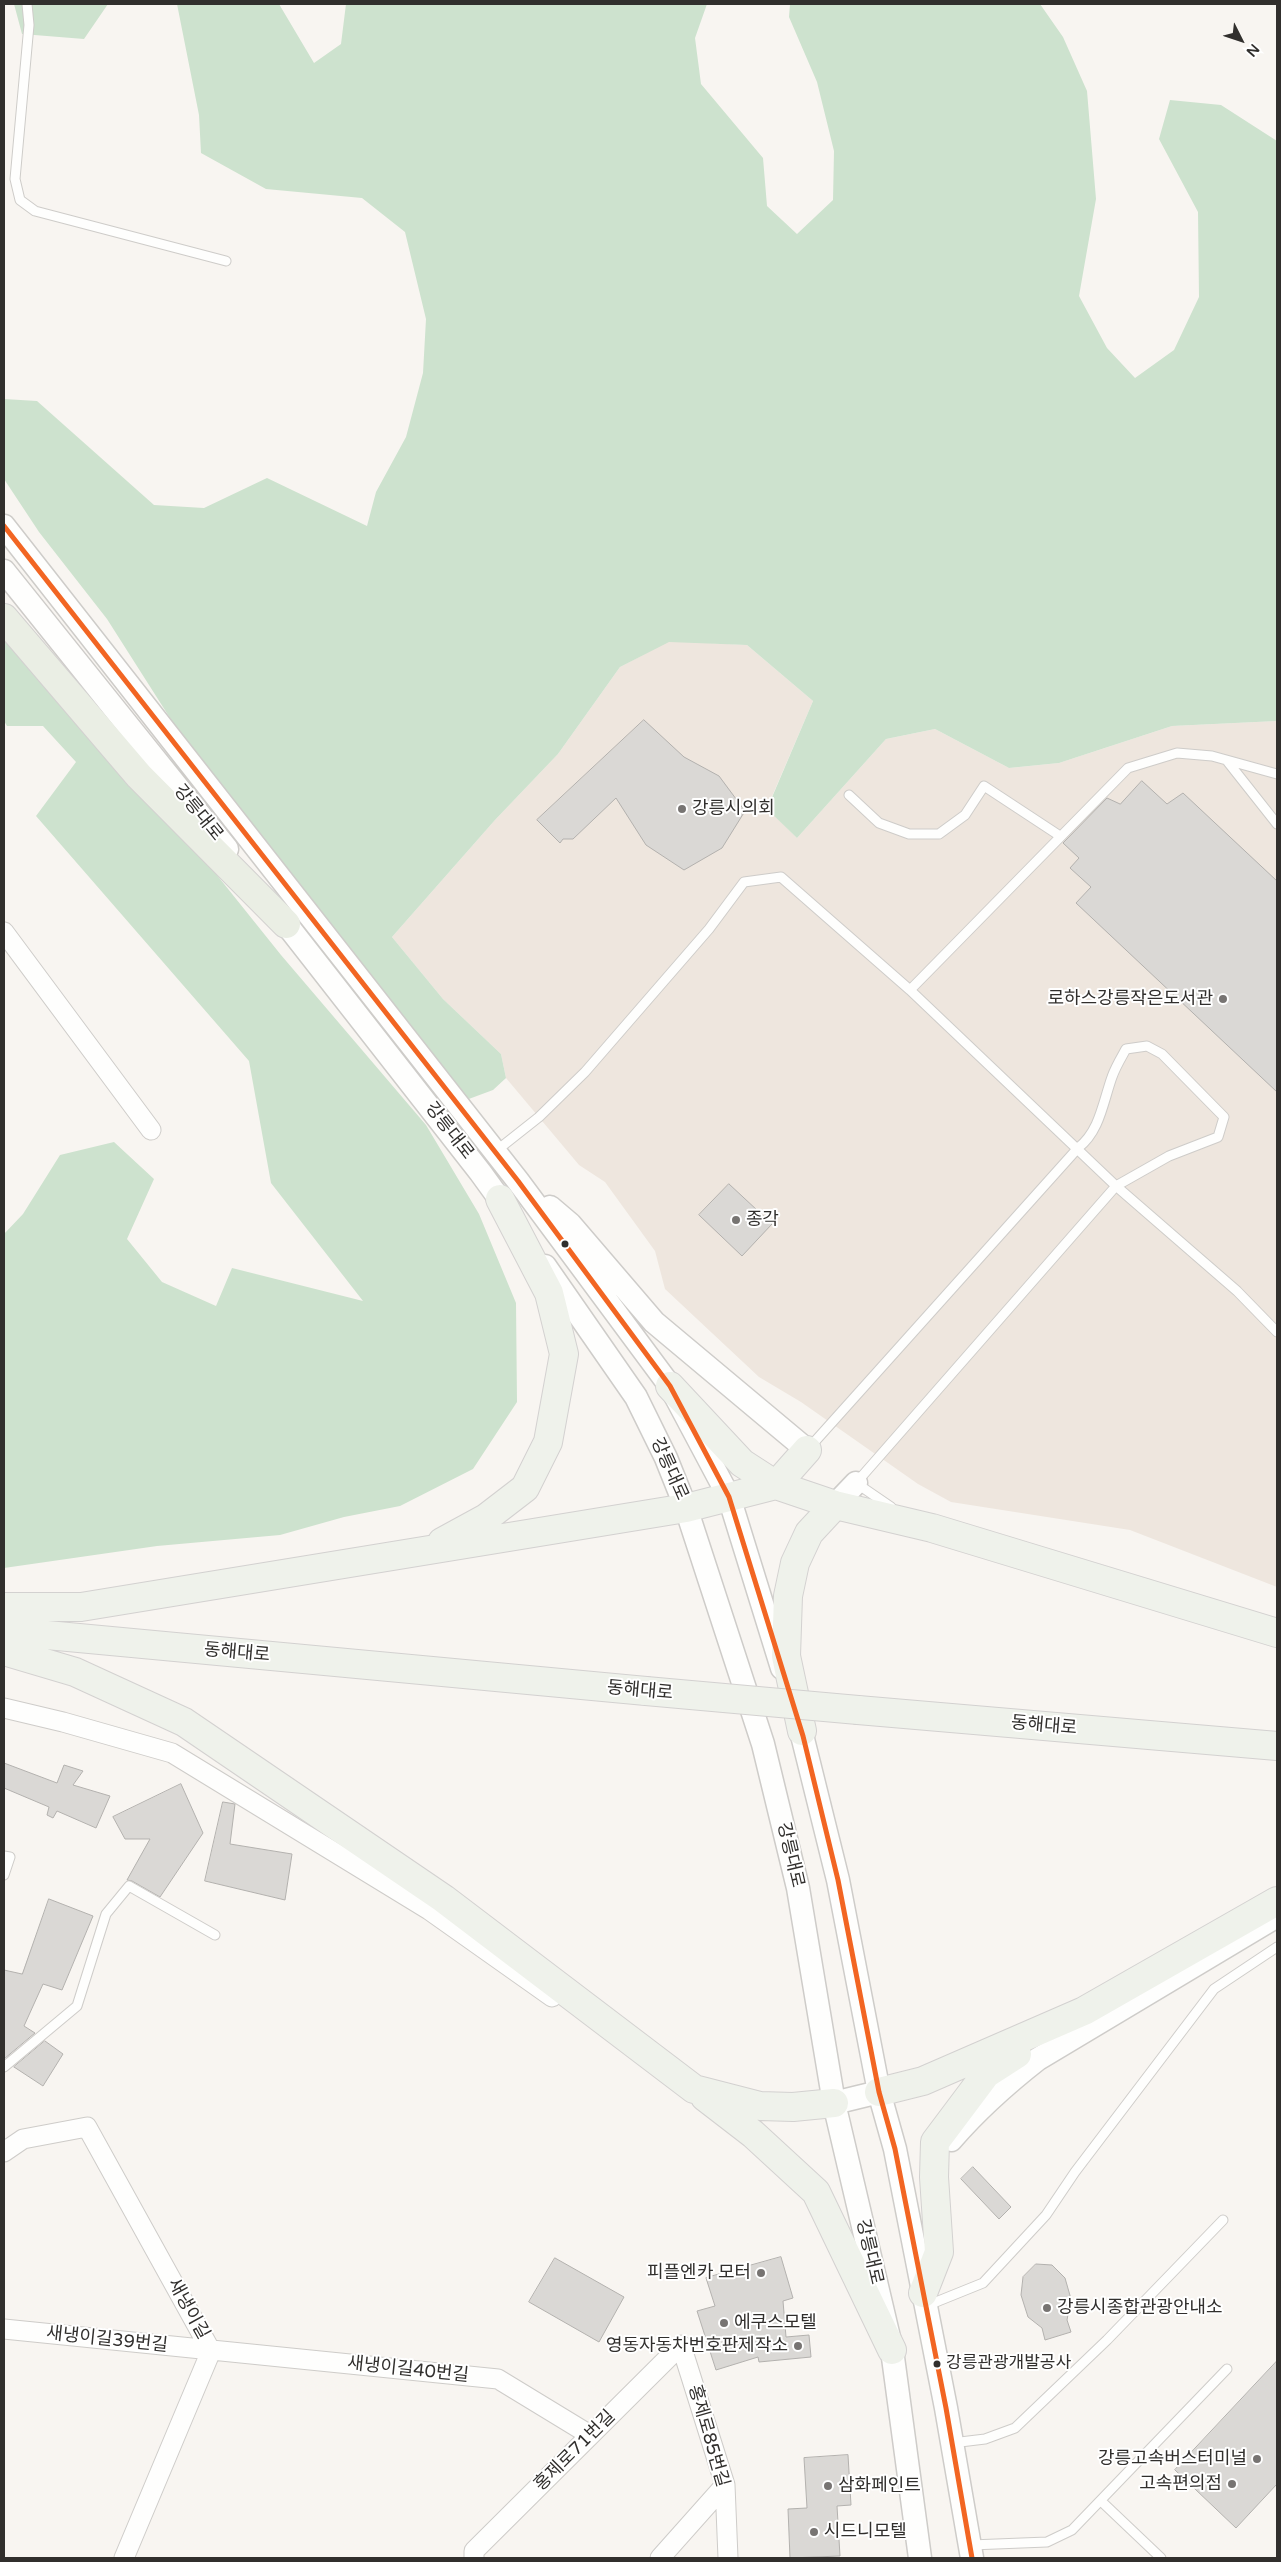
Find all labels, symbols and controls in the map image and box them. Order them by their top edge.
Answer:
north arrow [1216,15,1266,65]
text: N [1243,40,1263,60]
street label: 강릉대로 [169,780,227,846]
place label: 강릉시의회 [692,798,775,820]
marker: 강릉시의회 [676,803,688,815]
place label: 로하스강릉작은도서관 [1047,988,1213,1010]
marker: 로하스강릉작은도서관 [1217,993,1229,1005]
street label: 강릉대로 [420,1098,478,1164]
place label: 종각 [746,1209,779,1231]
marker: 종각 [730,1214,742,1226]
unlabelled marker [560,1239,570,1249]
street label: 강릉대로 [646,1434,692,1504]
street label: 동해대로 [203,1639,271,1667]
street label: 동해대로 [606,1677,674,1705]
street label: 동해대로 [1010,1712,1078,1740]
street label: 강릉대로 [772,1820,808,1890]
street label: 강릉대로 [851,2217,887,2287]
place label: 피플엔카 모터 [647,2262,751,2284]
marker: 피플엔카 모터 [755,2267,767,2279]
street label: 새냉이길 [162,2275,214,2343]
place label: 강릉시종합관광안내소 [1057,2297,1223,2319]
marker: 강릉시종합관광안내소 [1041,2302,1053,2314]
place label: 에쿠스모텔 [734,2312,817,2334]
marker: 에쿠스모텔 [718,2317,730,2329]
street label: 새냉이길39번길 [45,2323,169,2357]
place label: 영동자동차번호판제작소 [606,2335,788,2357]
marker: 영동자동차번호판제작소 [792,2340,804,2352]
street label: 새냉이길40번길 [346,2353,470,2387]
place label: 강릉관광개발공사 [946,2354,1071,2374]
marker: 강릉관광개발공사 [932,2359,942,2369]
street label: 홍제로85번길 [683,2382,733,2490]
street label: 홍제로71번길 [530,2406,620,2496]
place label: 강릉고속버스터미널 [1098,2448,1247,2470]
marker: 강릉고속버스터미널 [1251,2453,1263,2465]
place label: 고속편의점 [1139,2473,1222,2495]
place label: 삼화페인트 [838,2475,921,2497]
marker: 고속편의점 [1226,2478,1238,2490]
marker: 삼화페인트 [822,2480,834,2492]
place label: 시드니모텔 [824,2521,907,2543]
marker: 시드니모텔 [808,2526,820,2538]

